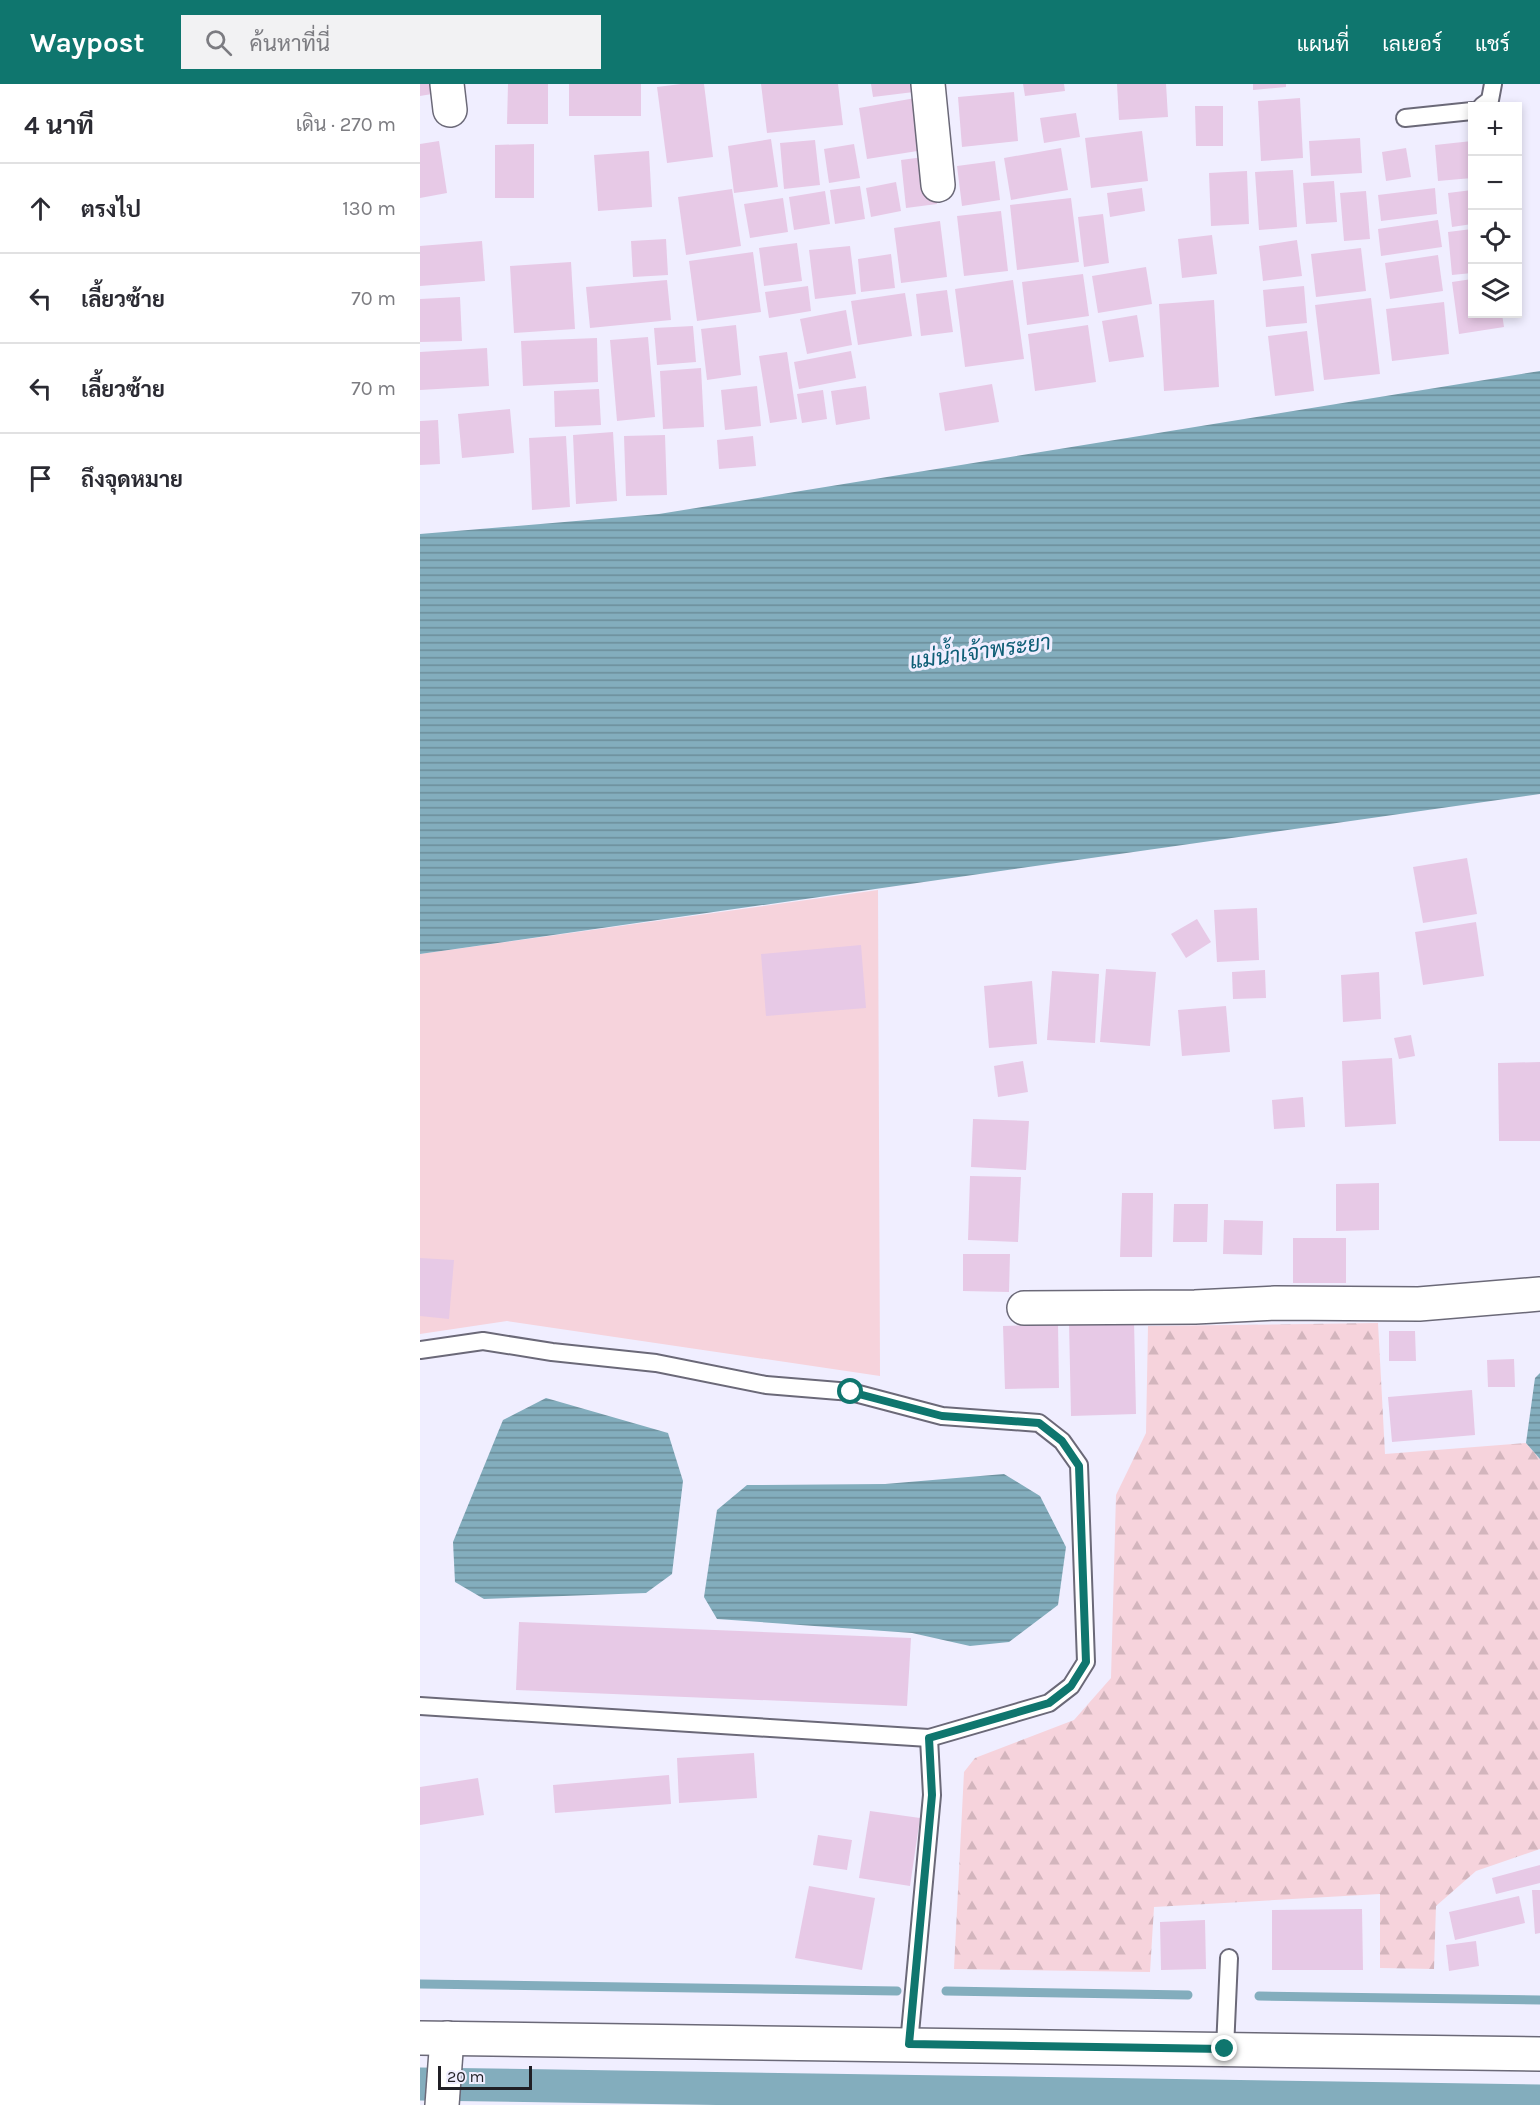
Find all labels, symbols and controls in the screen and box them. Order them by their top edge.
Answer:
search box [181,15,601,69]
text: Waypost [30,26,145,59]
icon: search [202,26,235,59]
text: ค้นหาที่นี่ [250,31,330,57]
text: แผนที่ [1297,32,1349,56]
text: เลเยอร์ [1382,32,1442,56]
text: แชร์ [1475,32,1510,56]
map controls [1468,102,1522,318]
button: + [1468,102,1522,156]
text: 4 นาที [24,110,94,141]
text: เดิน · 270 m [296,113,396,136]
button: − [1468,156,1522,210]
icon: ahead [24,192,57,225]
text: ตรงไป [81,197,141,223]
text: 130 m [342,197,396,220]
button: locate [1468,210,1522,264]
button: layers [1468,264,1522,318]
icon: left [24,282,57,315]
text: เลี้ยวซ้าย [81,287,165,313]
text: 70 m [351,287,396,310]
icon: left [24,372,57,405]
text: เลี้ยวซ้าย [81,377,165,403]
text: 70 m [351,377,396,400]
icon: arrive [24,462,57,495]
text: ถึงจุดหมาย [81,467,183,493]
water label: แม่น้ำเจ้าพระยา [907,622,1052,675]
route start [837,1378,863,1404]
route end [1211,2035,1237,2061]
scale bar [438,2063,532,2090]
text: 20 m [447,2067,485,2086]

